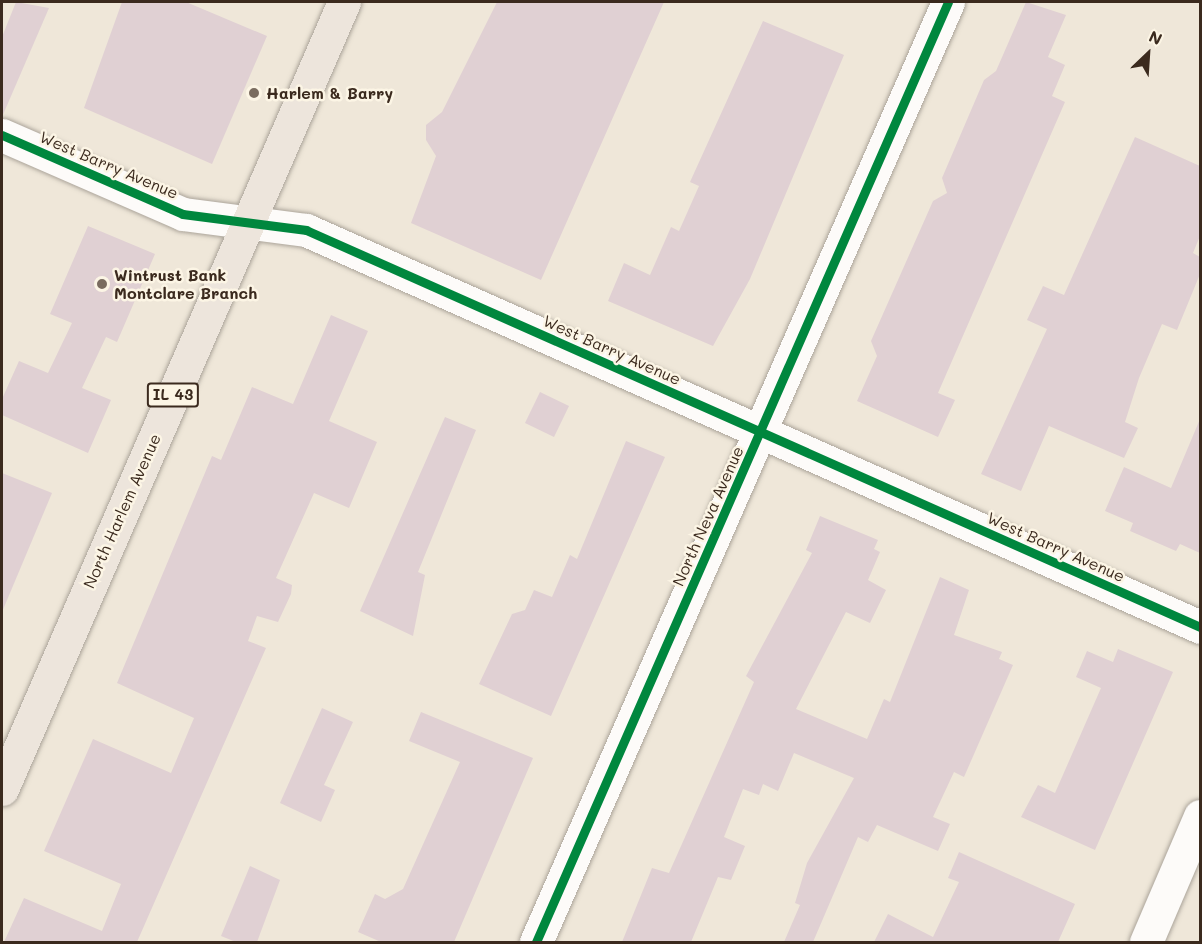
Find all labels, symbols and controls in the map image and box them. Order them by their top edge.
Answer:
north arrow [1118,24,1178,84]
text: N [1146,25,1166,49]
place label: Harlem & Barry [266,83,393,103]
marker: Harlem & Barry [247,86,261,100]
street label: West Barry Avenue [37,127,181,203]
place label: Wintrust Bank Montclare Branch [114,265,257,303]
marker: Wintrust Bank Montclare Branch [95,277,109,291]
street label: West Barry Avenue [540,311,684,389]
road number: IL 43 [146,383,200,407]
street label: North Harlem Avenue [79,431,165,591]
street label: North Neva Avenue [668,443,748,589]
street label: West Barry Avenue [984,508,1128,586]

